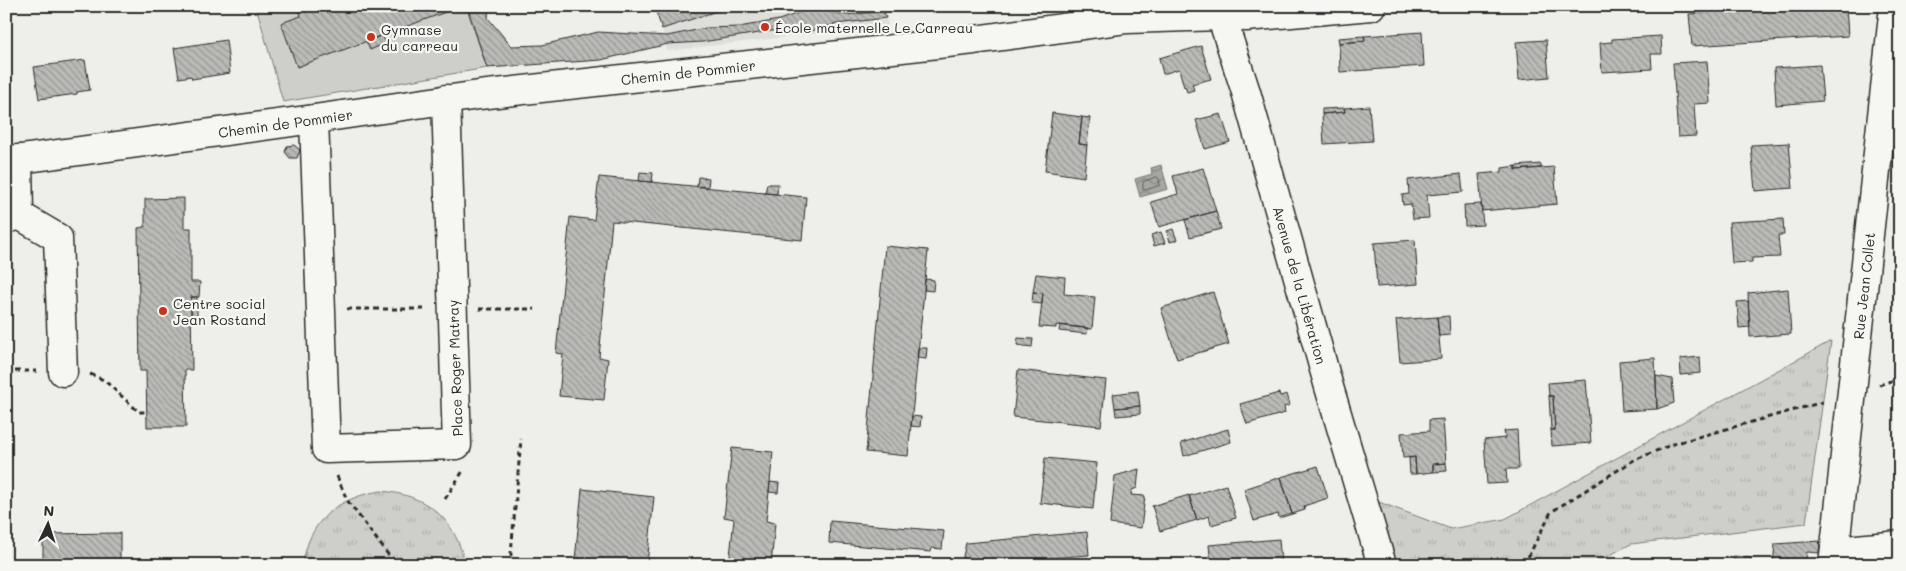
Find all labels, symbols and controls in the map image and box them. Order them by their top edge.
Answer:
place label: École maternelle Le Carreau [775,18,973,37]
place label: Gymnase du carreau [381,20,458,55]
marker: École maternelle Le Carreau [759,21,771,33]
marker: Gymnase du carreau [365,31,377,43]
street label: Chemin de Pommier [620,55,757,89]
street label: Chemin de Pommier [217,104,354,141]
street label: Avenue de la Libération [1269,204,1332,366]
street label: Rue Jean Collet [1848,231,1879,340]
place label: Centre social Jean Rostand [173,294,266,329]
street label: Place Roger Matray [443,299,467,437]
marker: Centre social Jean Rostand [157,305,169,317]
north arrow [22,498,72,548]
text: N [43,501,55,520]

